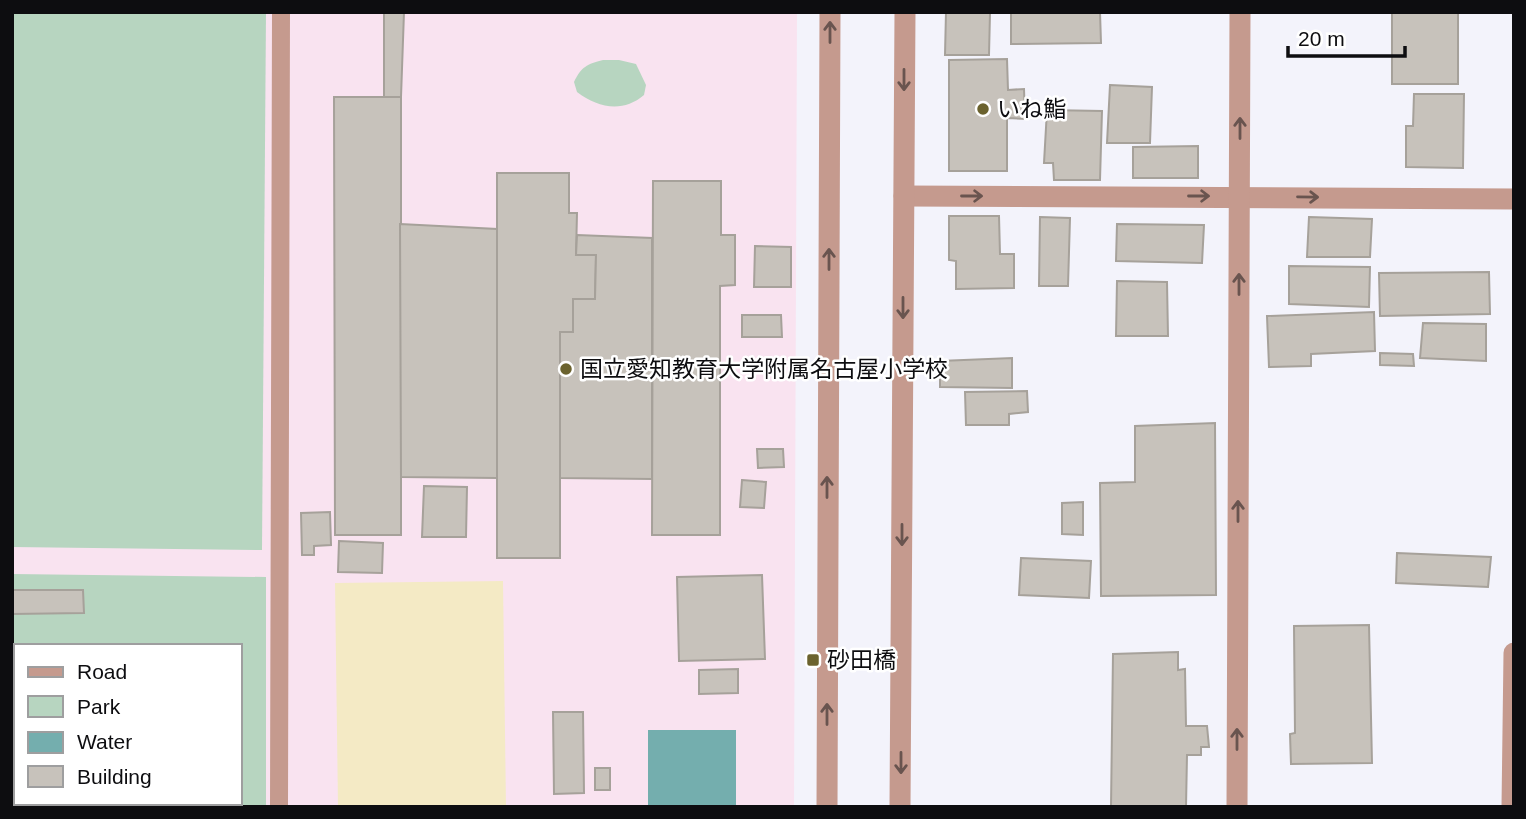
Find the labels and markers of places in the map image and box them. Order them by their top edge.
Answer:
place label: いね鮨 [997,96,1066,122]
marker: いね鮨 [975,101,991,117]
place label: 国立愛知教育大学附属名古屋小学校 [580,356,948,382]
marker: 国立愛知教育大学附属名古屋小学校 [558,361,574,377]
place label: 砂田橋 [827,647,896,673]
marker: 砂田橋 [805,652,821,668]

